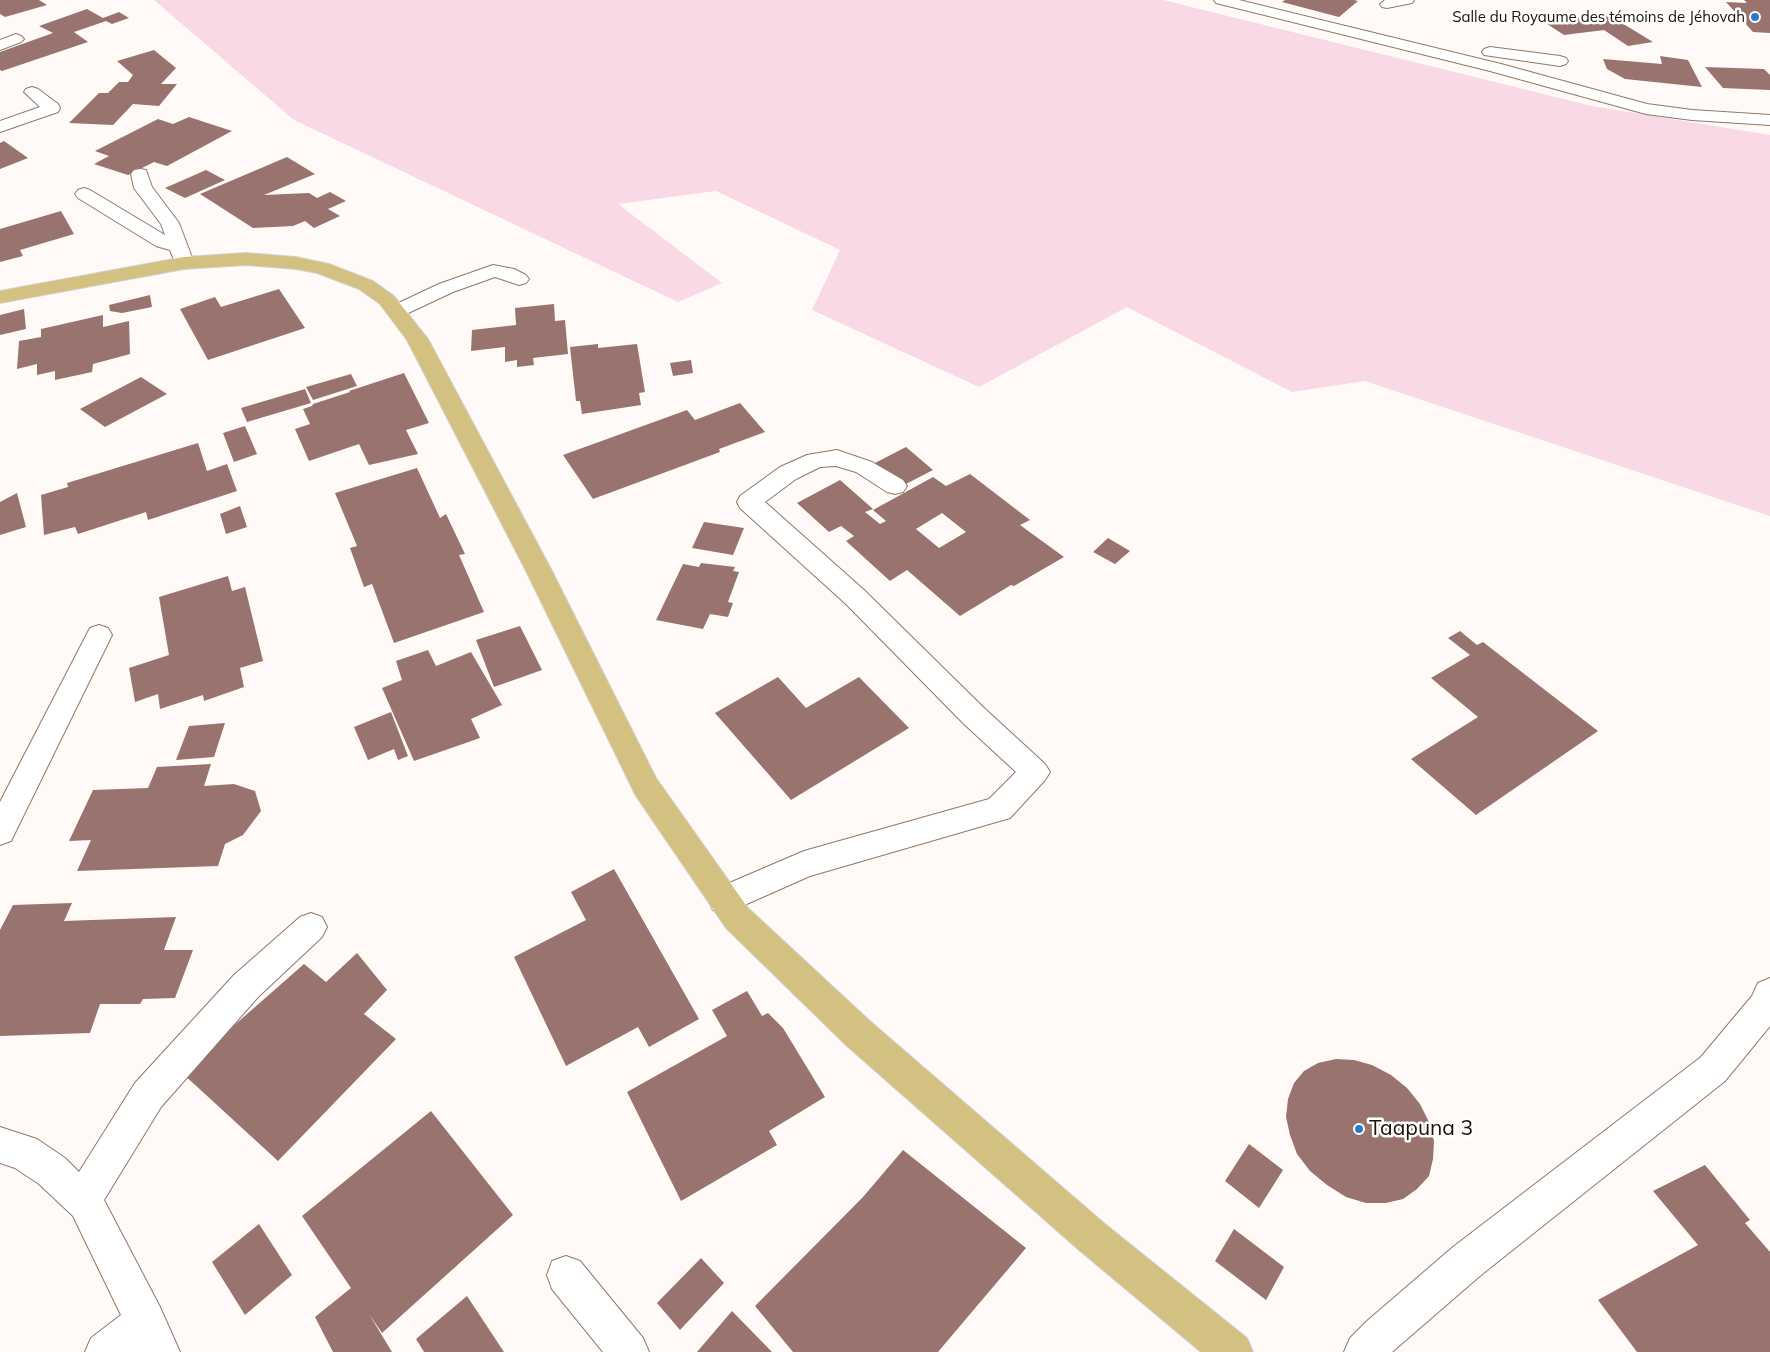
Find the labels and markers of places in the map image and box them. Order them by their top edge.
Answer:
place label: Salle du Royaume des témoins de Jéhovah [1452,8,1745,26]
marker: Salle du Royaume des témoins de Jéhovah [1749,11,1761,23]
place label: Taapuna 3 [1369,1116,1473,1142]
marker: Taapuna 3 [1353,1123,1365,1135]

